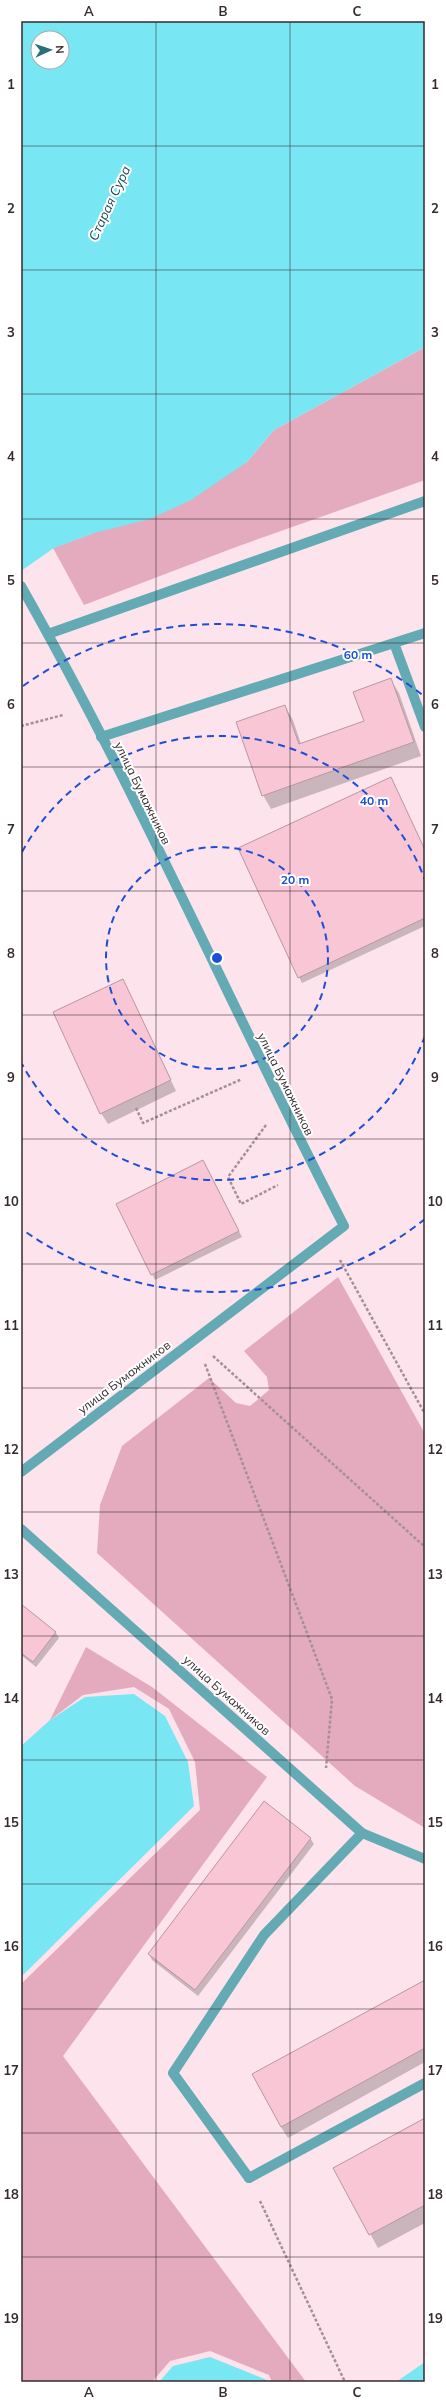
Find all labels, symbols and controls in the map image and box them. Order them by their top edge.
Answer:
text: A [84,3,94,19]
text: B [219,3,228,19]
text: C [353,3,362,19]
north arrow [30,30,70,70]
text: N [53,45,67,54]
text: 1 [7,76,15,92]
text: 1 [431,76,439,92]
water label: Старая Сура [85,163,133,243]
text: 2 [7,200,15,216]
text: 2 [431,200,439,216]
text: 3 [7,324,15,340]
text: 3 [431,324,439,340]
text: 4 [7,448,15,464]
text: 4 [431,448,439,464]
text: 5 [7,572,15,588]
text: 5 [431,572,439,588]
text: 60 m [344,647,372,662]
text: 6 [7,696,15,712]
text: 6 [431,696,439,712]
street label: улица Бумажников [112,739,174,847]
text: 40 m [360,793,388,808]
text: 7 [7,821,15,837]
text: 7 [431,821,439,837]
text: 20 m [281,872,309,887]
text: 8 [7,945,15,961]
text: 8 [431,945,439,961]
centre of rings [210,951,224,965]
street label: улица Бумажников [255,1030,317,1138]
text: 9 [7,1069,15,1085]
text: 9 [431,1069,439,1085]
text: 10 [3,1193,19,1209]
text: 10 [427,1193,443,1209]
text: 11 [3,1317,19,1333]
text: 11 [427,1317,443,1333]
street label: улица Бумажников [75,1337,174,1417]
text: 12 [3,1441,19,1457]
text: 12 [427,1441,443,1457]
text: 13 [3,1566,19,1582]
text: 13 [427,1566,443,1582]
street label: улица Бумажников [180,1652,274,1738]
text: 14 [3,1690,19,1706]
text: 14 [427,1690,443,1706]
text: 15 [3,1814,19,1830]
text: 15 [427,1814,443,1830]
text: 16 [3,1938,19,1954]
text: 16 [427,1938,443,1954]
text: 17 [3,2062,19,2078]
text: 17 [427,2062,443,2078]
text: 18 [3,2186,19,2202]
text: 18 [427,2186,443,2202]
text: 19 [3,2310,19,2326]
text: 19 [427,2310,443,2326]
text: A [84,2384,94,2400]
text: B [219,2384,228,2400]
text: C [353,2384,362,2400]

